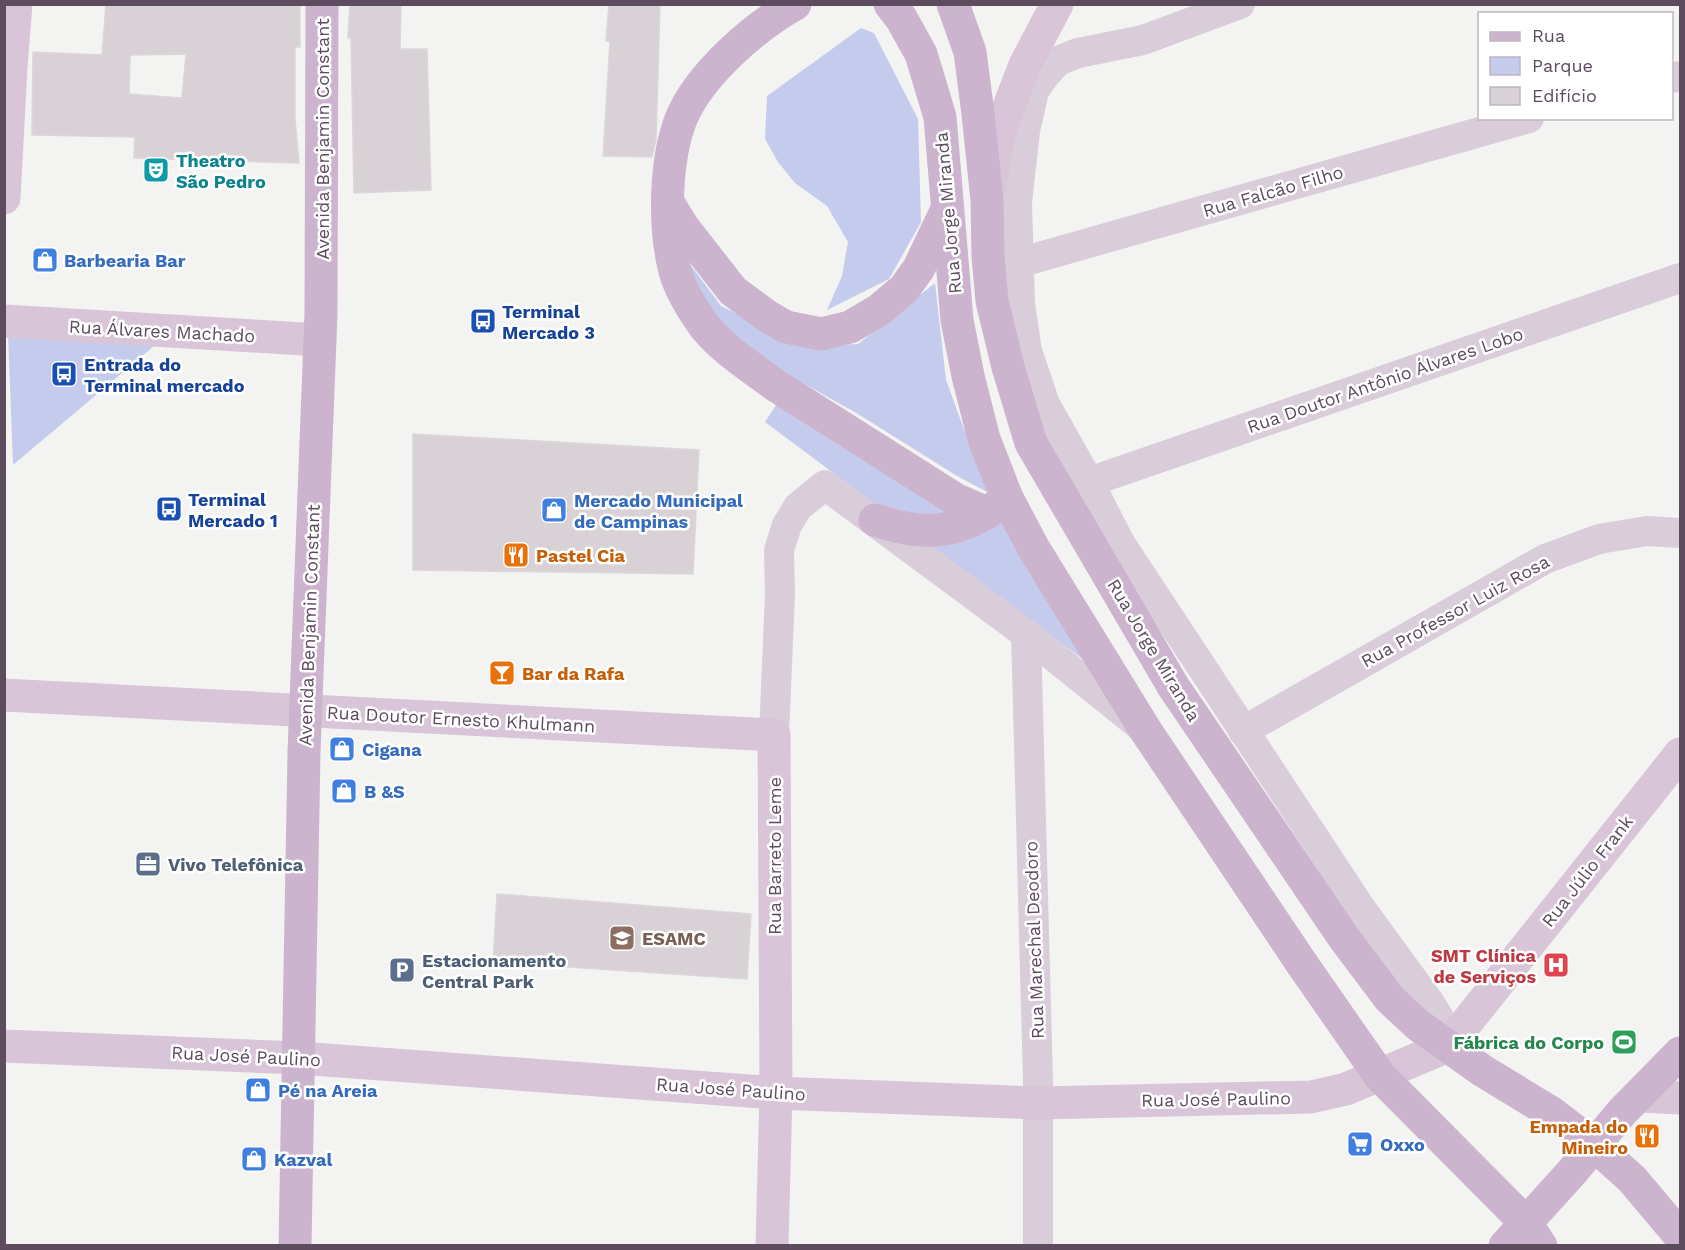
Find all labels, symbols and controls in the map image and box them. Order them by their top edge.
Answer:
legend [1478,12,1673,120]
street label: Avenida Benjamin Constant [312,18,333,260]
text: Rua [1532,25,1565,46]
text: Parque [1532,55,1593,76]
text: Edifício [1532,85,1597,106]
street label: Rua Jorge Miranda [930,131,966,295]
place label: Theatro São Pedro [176,150,266,192]
theatre icon: Theatro São Pedro [141,155,171,185]
street label: Rua Falcão Filho [1200,161,1346,221]
shop icon: Barbearia Bar [30,245,60,275]
place label: Barbearia Bar [64,250,186,271]
place label: Terminal Mercado 3 [502,301,595,343]
bus stop icon: Terminal Mercado 3 [468,306,498,336]
street label: Rua Álvares Machado [68,316,256,346]
street label: Rua Doutor Antônio Álvares Lobo [1244,323,1526,437]
place label: Entrada do Terminal mercado [84,354,245,396]
bus stop icon: Entrada do Terminal mercado [49,359,79,389]
place label: Terminal Mercado 1 [188,489,278,531]
place label: Mercado Municipal de Campinas [574,490,743,532]
bus stop icon: Terminal Mercado 1 [154,494,184,524]
shop icon: Mercado Municipal de Campinas [539,495,569,525]
street label: Avenida Benjamin Constant [294,503,324,746]
restaurant icon: Pastel Cia [501,540,531,570]
place label: Pastel Cia [536,545,626,566]
street label: Rua Professor Luiz Rosa [1357,550,1553,672]
street label: Rua Jorge Miranda [1103,575,1205,725]
bar icon: Bar da Rafa [487,658,517,688]
place label: Bar da Rafa [522,663,625,684]
street label: Rua Doutor Ernesto Khulmann [326,701,596,737]
shop icon: Cigana [327,734,357,764]
place label: Cigana [362,739,422,760]
shop icon: B &S [329,776,359,806]
street label: Rua Barreto Leme [764,777,785,935]
place label: B &S [364,781,405,802]
street label: Rua Júlio Frank [1537,811,1637,931]
street label: Rua Marechal Deodoro [1020,841,1048,1039]
office icon: Vivo Telefônica [133,849,163,879]
place label: Vivo Telefônica [168,854,304,875]
school or university icon: ESAMC [607,923,637,953]
place label: ESAMC [642,928,706,949]
place label: SMT Clínica de Serviços [1431,945,1537,987]
place label: Estacionamento Central Park [422,950,566,992]
hospital icon: SMT Clínica de Serviços [1541,950,1571,980]
parking icon: Estacionamento Central Park [387,955,417,985]
sports icon: Fábrica do Corpo [1609,1027,1639,1057]
place label: Fábrica do Corpo [1453,1032,1604,1053]
street label: Rua José Paulino [171,1042,321,1070]
street label: Rua José Paulino [656,1073,806,1105]
shop icon: Pé na Areia [243,1075,273,1105]
place label: Pé na Areia [278,1080,378,1101]
street label: Rua José Paulino [1141,1087,1291,1111]
place label: Empada do Mineiro [1529,1116,1628,1158]
restaurant icon: Empada do Mineiro [1632,1121,1662,1151]
supermarket icon: Oxxo [1345,1129,1375,1159]
place label: Oxxo [1380,1134,1425,1155]
shop icon: Kazval [239,1144,269,1174]
place label: Kazval [274,1149,332,1170]

